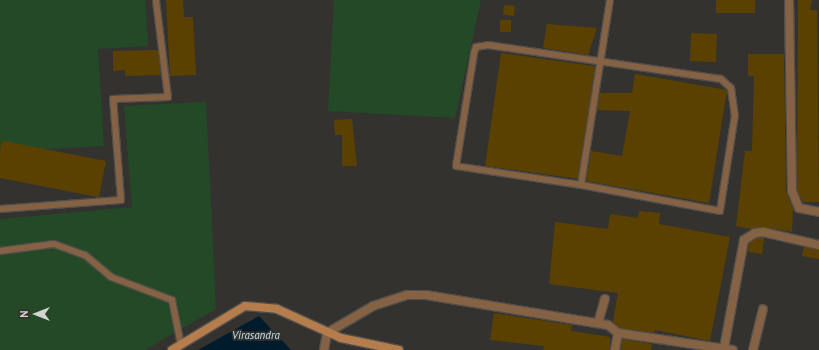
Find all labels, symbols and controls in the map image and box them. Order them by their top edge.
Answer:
north arrow [16,294,56,334]
text: N [17,310,31,318]
water label: Virasandra [232,328,280,342]

